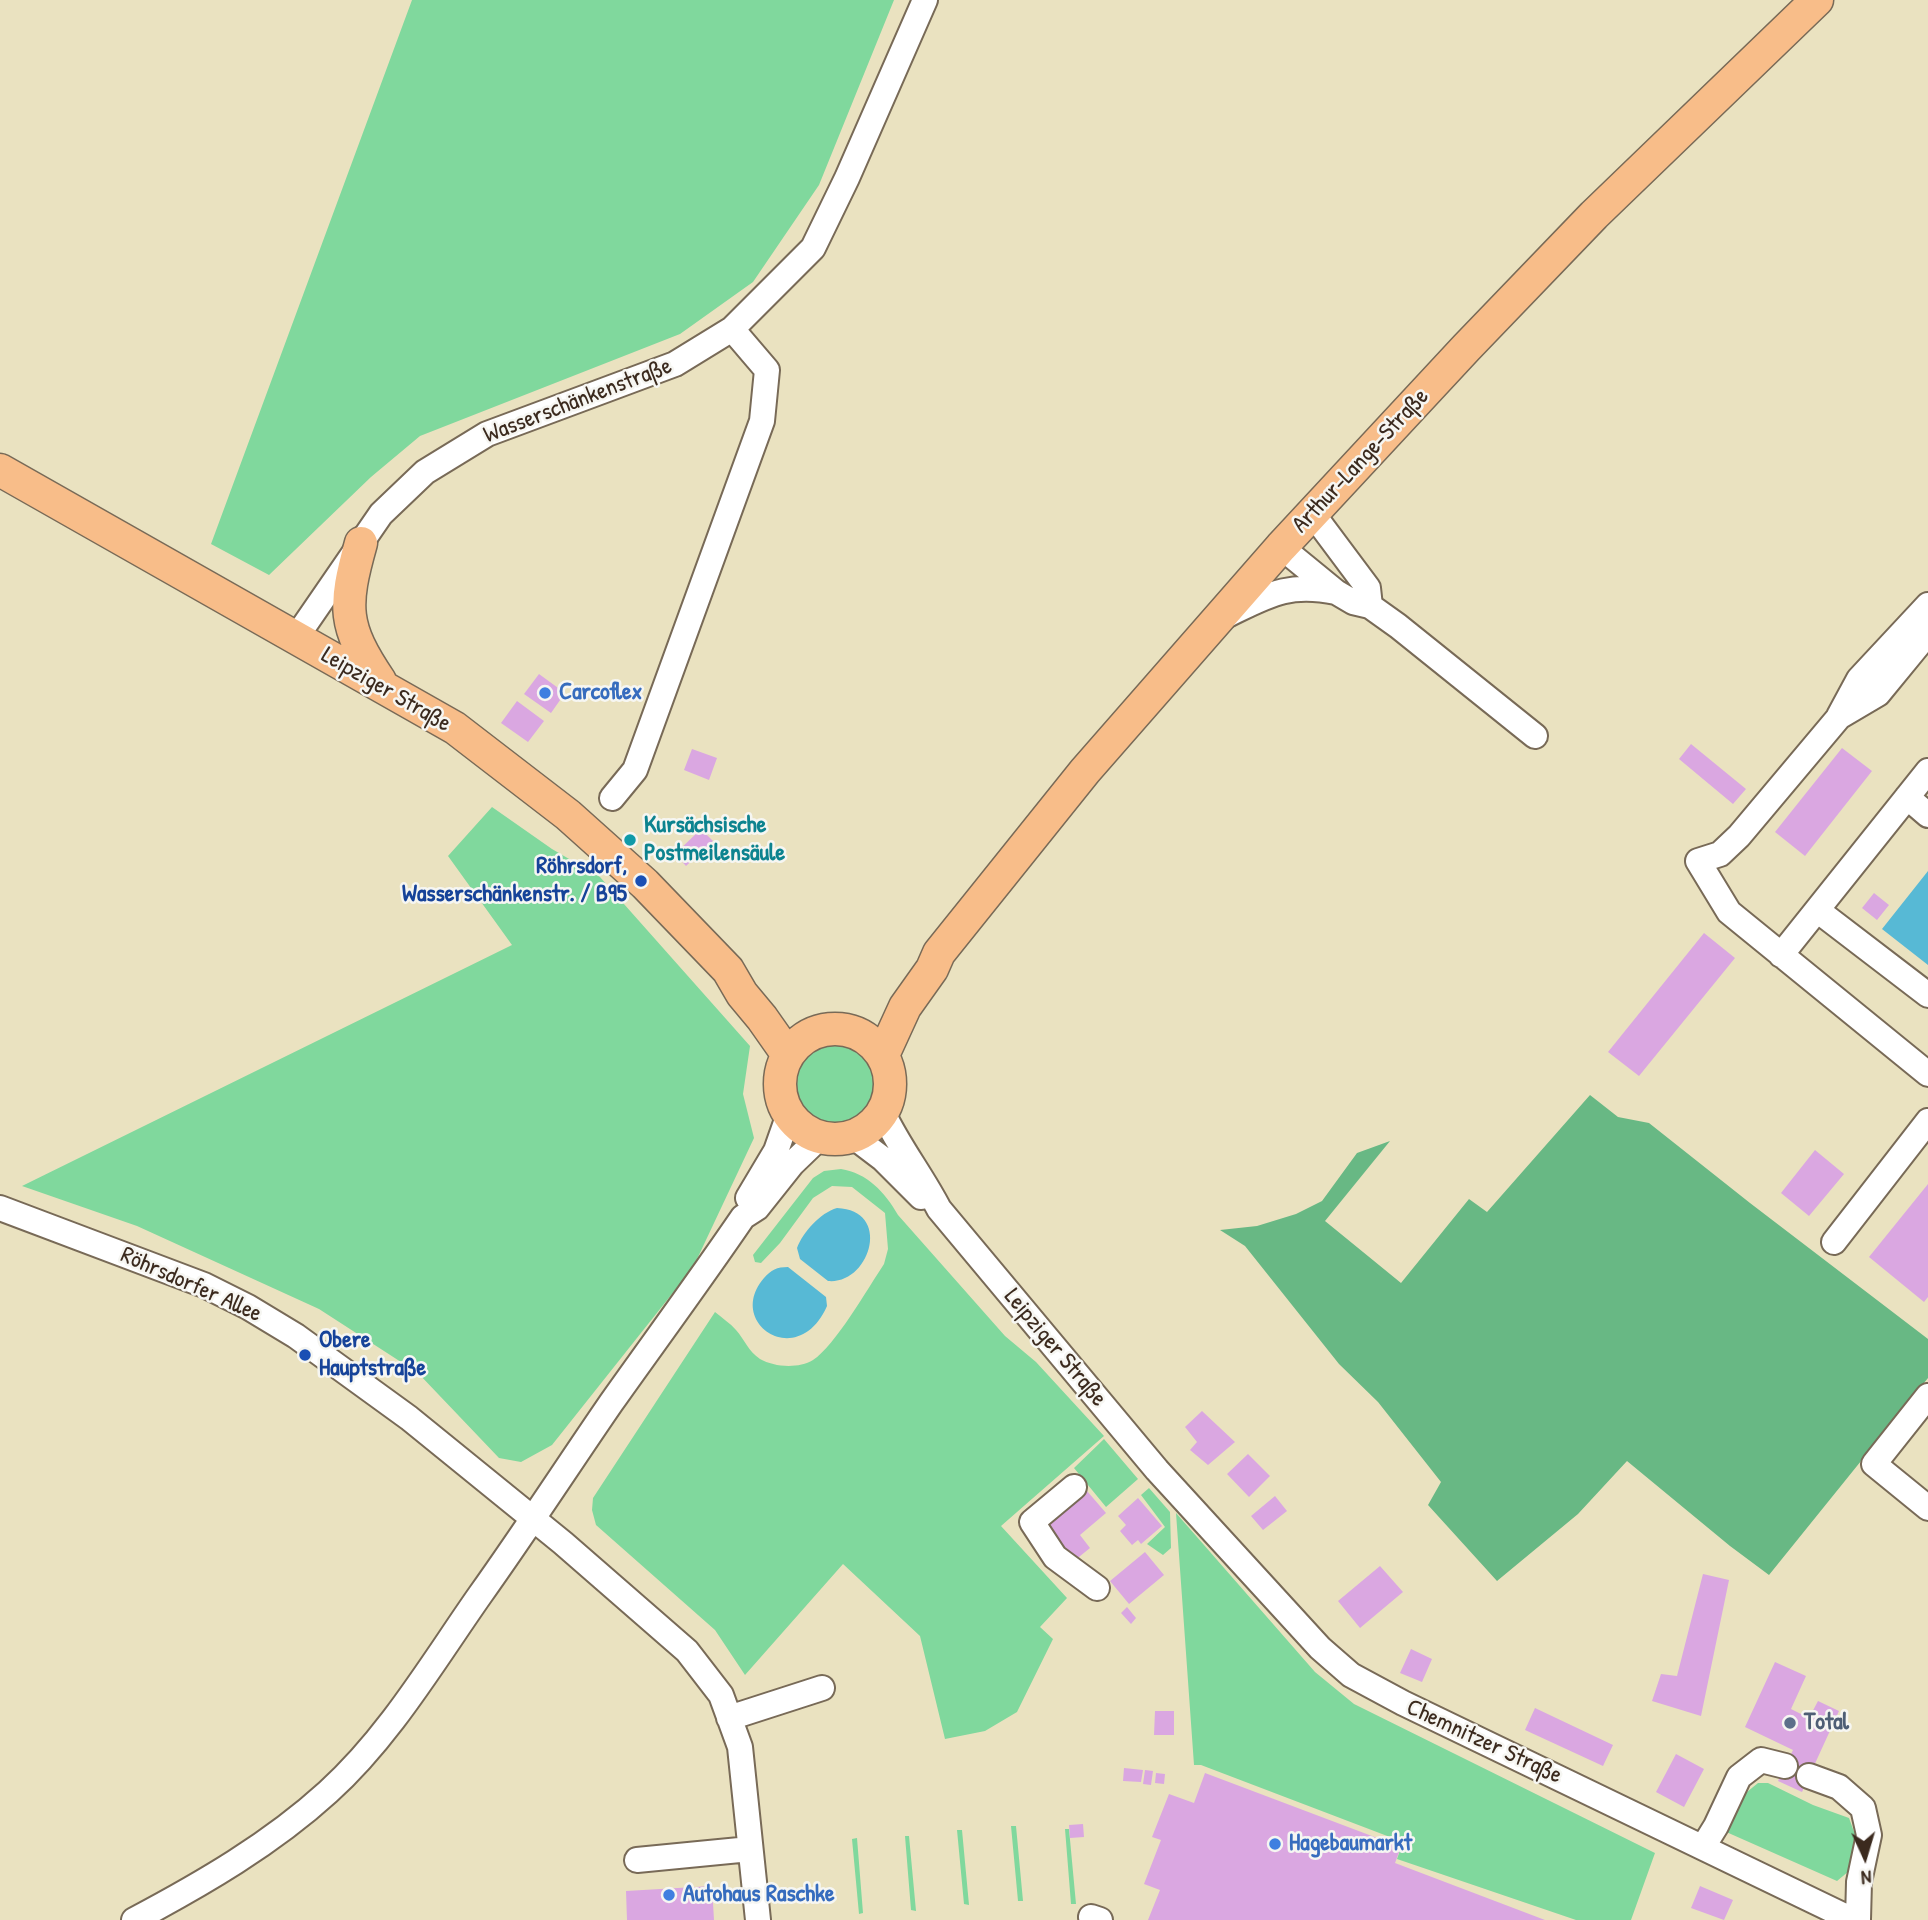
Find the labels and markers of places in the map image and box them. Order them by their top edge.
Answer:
place label: Carcoflex [559,679,642,707]
marker: Carcoflex [537,685,553,701]
place label: Kursächsische Postmeilensäule [644,812,785,868]
marker: Kursächsische Postmeilensäule [622,832,638,848]
place label: Röhrsdorf, Wasserschänkenstr. / B95 [402,853,627,909]
marker: Röhrsdorf, Wasserschänkenstr. / B95 [633,873,649,889]
place label: Obere Hauptstraße [319,1327,426,1383]
marker: Obere Hauptstraße [297,1347,313,1363]
place label: Total [1804,1709,1849,1737]
marker: Total [1782,1715,1798,1731]
place label: Hagebaumarkt [1289,1830,1412,1858]
marker: Hagebaumarkt [1267,1836,1283,1852]
place label: Autohaus Raschke [683,1881,835,1909]
marker: Autohaus Raschke [661,1887,677,1903]

